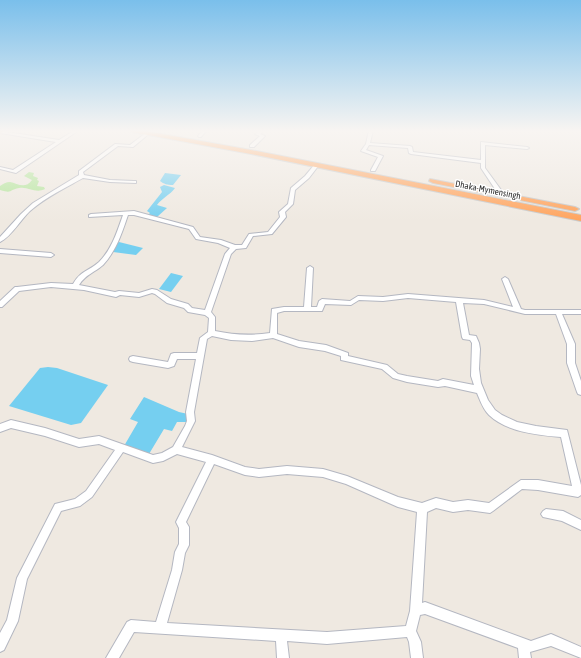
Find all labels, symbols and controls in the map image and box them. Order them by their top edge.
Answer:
street label: Dhaka-Mymensingh [454,179,522,201]

